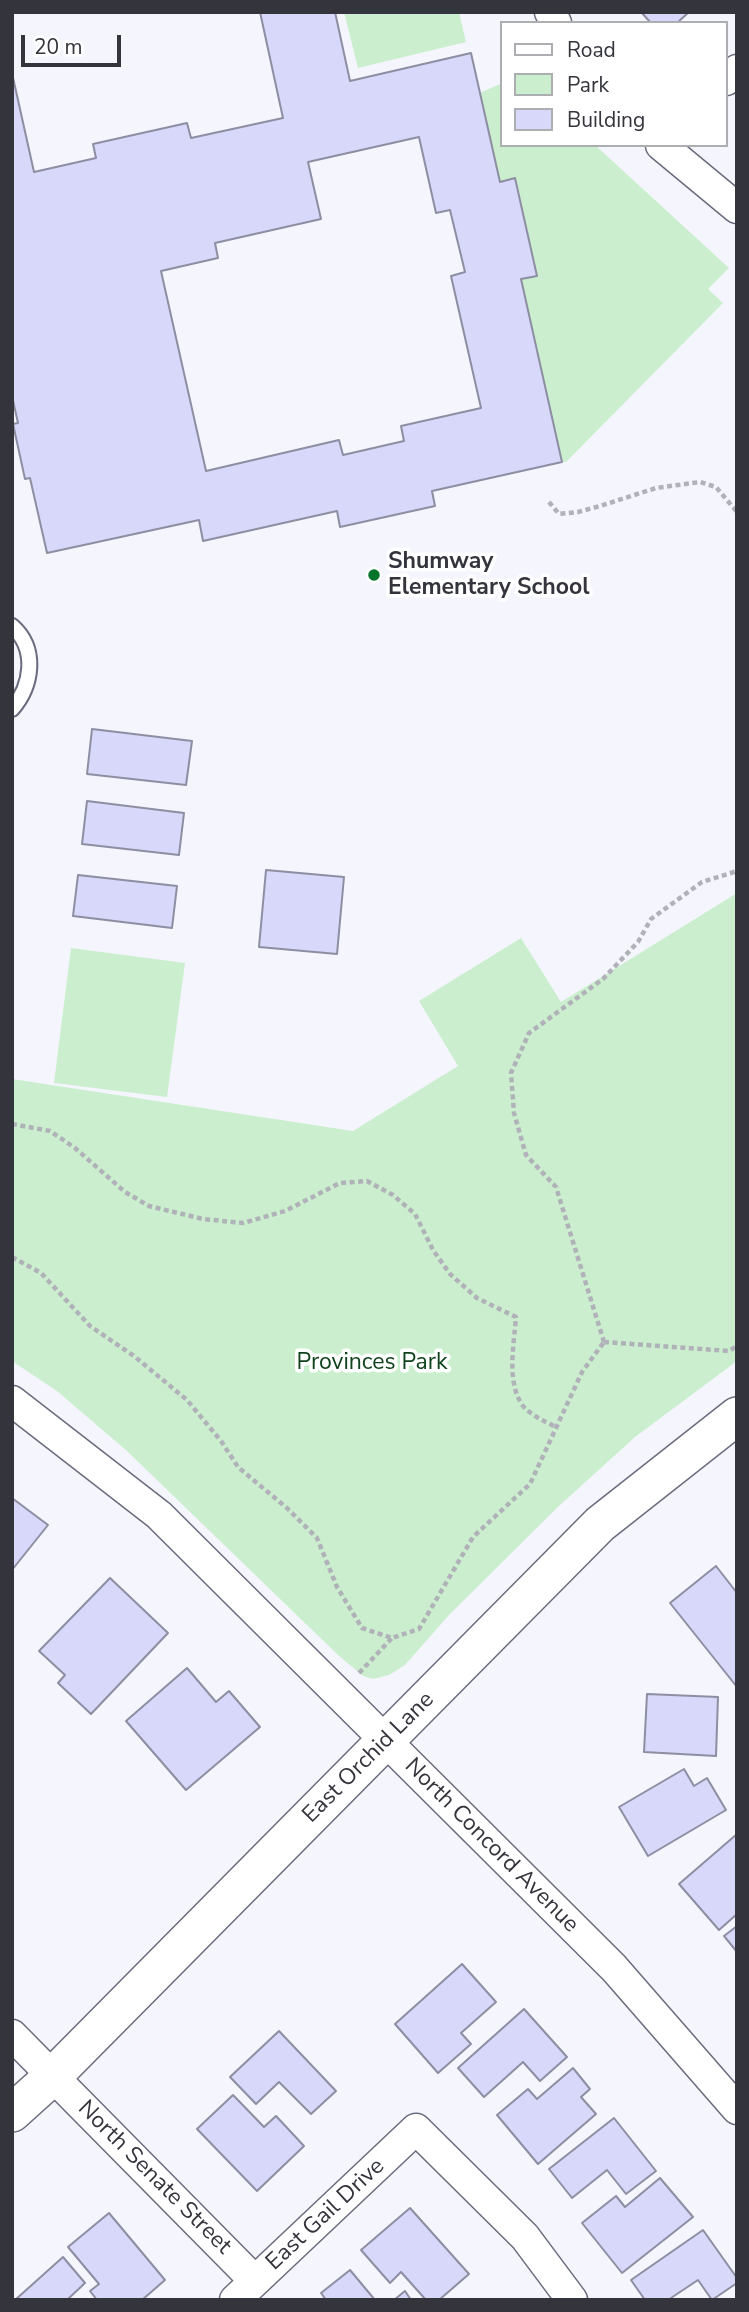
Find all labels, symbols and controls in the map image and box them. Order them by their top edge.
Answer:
scale bar [24,21,124,65]
legend [500,21,728,147]
text: 20 m [34,33,83,61]
text: Road [567,36,616,64]
text: Park [567,71,609,99]
text: Building [567,106,645,134]
place label: Shumway Elementary School [388,548,590,602]
marker: Shumway Elementary School [366,567,382,583]
park label: Provinces Park [297,1349,447,1377]
street label: East Orchid Lane [298,1687,440,1829]
street label: North Concord Avenue [398,1753,584,1939]
street label: North Senate Street [71,2095,237,2261]
street label: East Gail Drive [261,2153,391,2277]

